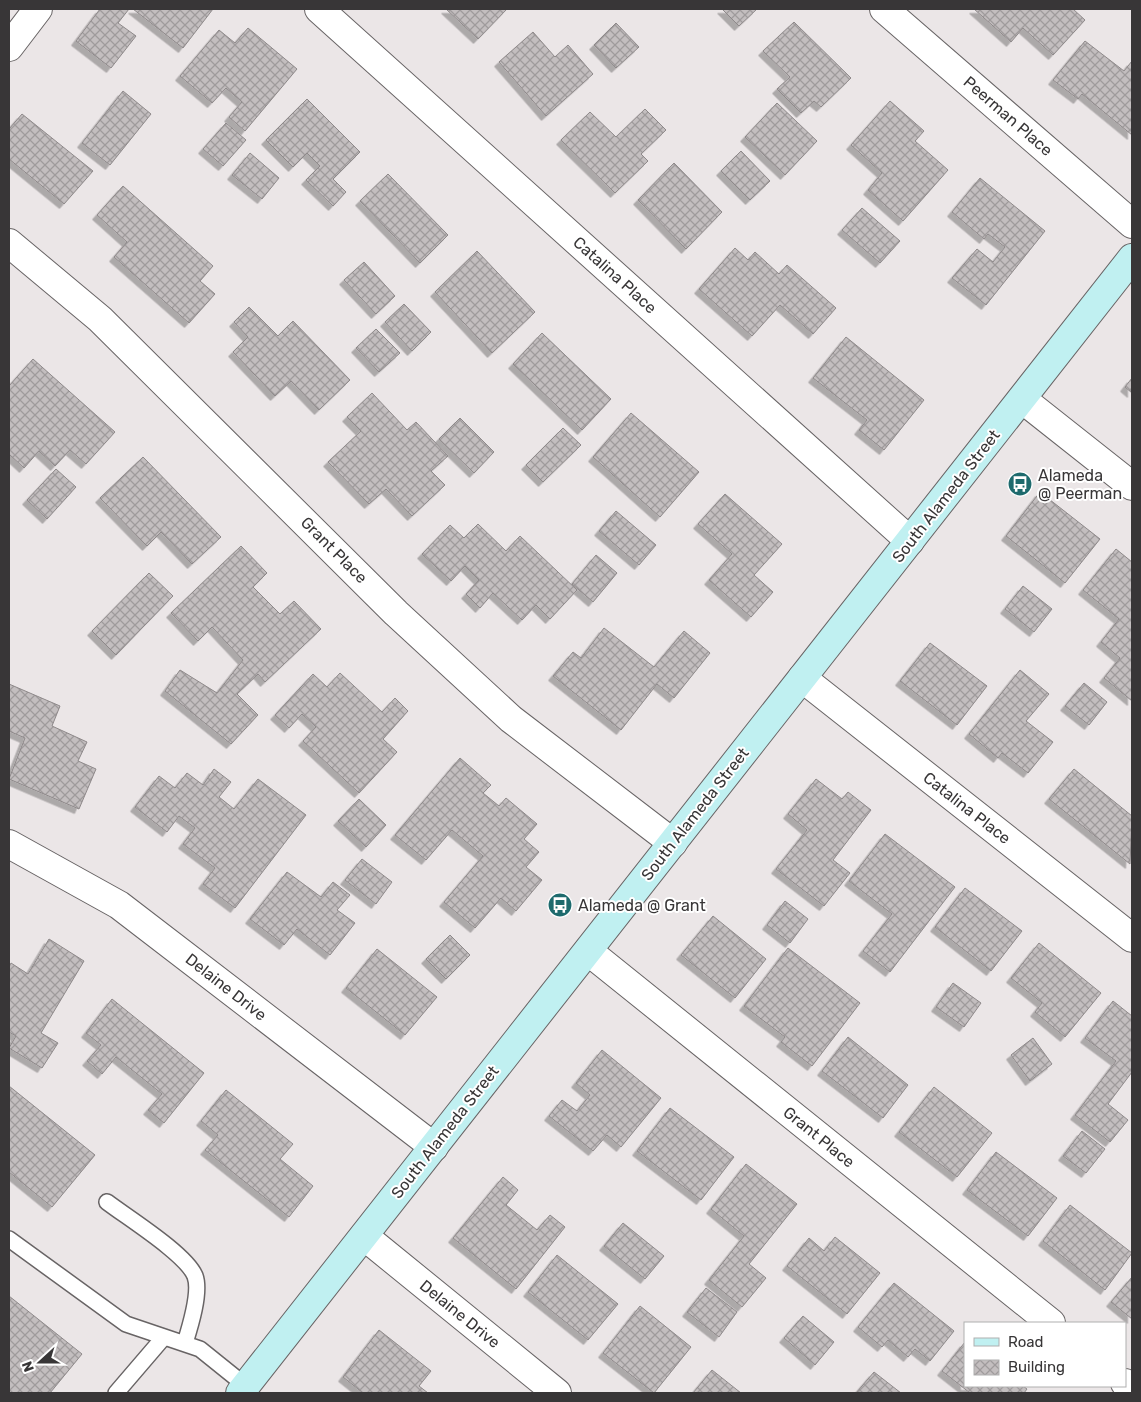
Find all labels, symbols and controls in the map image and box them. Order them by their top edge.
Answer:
street label: Peerman Place [960,72,1056,160]
street label: Catalina Place [569,233,661,317]
street label: South Alameda Street [888,426,1004,566]
place label: Alameda @ Peerman [1038,466,1122,503]
bus stop icon: Alameda @ Peerman [1007,471,1033,497]
street label: Grant Place [297,513,371,587]
street label: South Alameda Street [637,744,753,884]
street label: Catalina Place [920,768,1014,848]
bus stop icon: Alameda @ Grant [547,892,573,918]
place label: Alameda @ Grant [578,896,706,915]
street label: Delaine Drive [182,949,270,1025]
street label: South Alameda Street [387,1062,503,1202]
street label: Grant Place [780,1102,859,1172]
street label: Delaine Drive [416,1276,504,1352]
legend [964,1322,1126,1387]
text: Road [1008,1333,1044,1351]
north arrow [15,1337,65,1387]
text: Building [1008,1358,1065,1376]
text: N [19,1359,38,1374]

